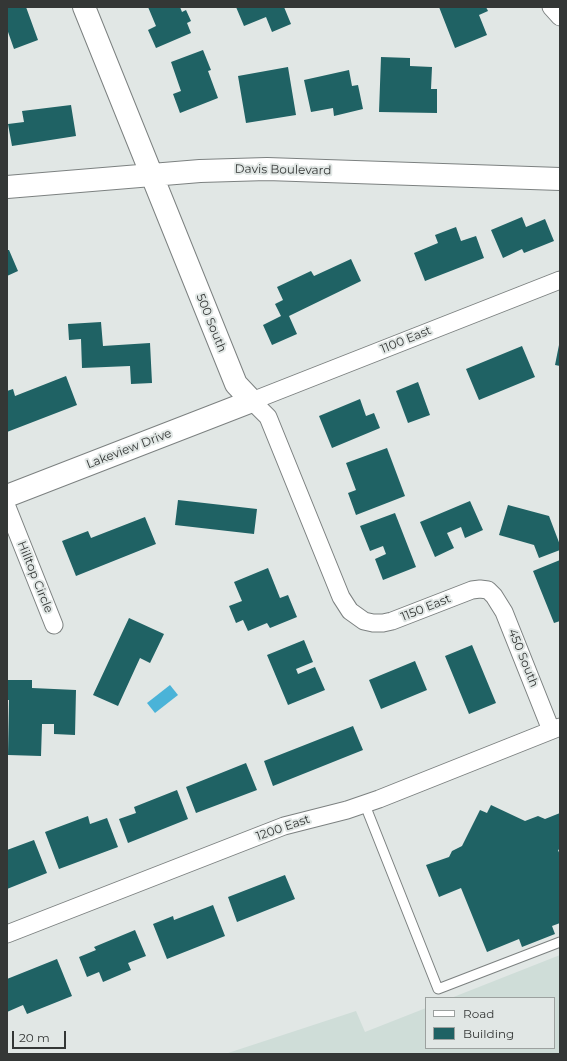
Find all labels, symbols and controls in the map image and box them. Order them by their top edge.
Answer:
street label: Davis Boulevard [235,162,331,178]
street label: 500 South [193,292,229,354]
street label: 1100 East [379,323,433,357]
street label: Lakeview Drive [84,426,174,472]
street label: Hilltop Circle [14,539,56,615]
street label: 1150 East [399,592,453,624]
street label: 450 South [505,627,541,689]
street label: 1200 East [254,812,312,844]
legend [425,997,555,1049]
text: Road [463,1006,494,1021]
scale bar [14,1023,68,1049]
text: Building [463,1026,514,1041]
text: 20 m [19,1030,50,1045]

